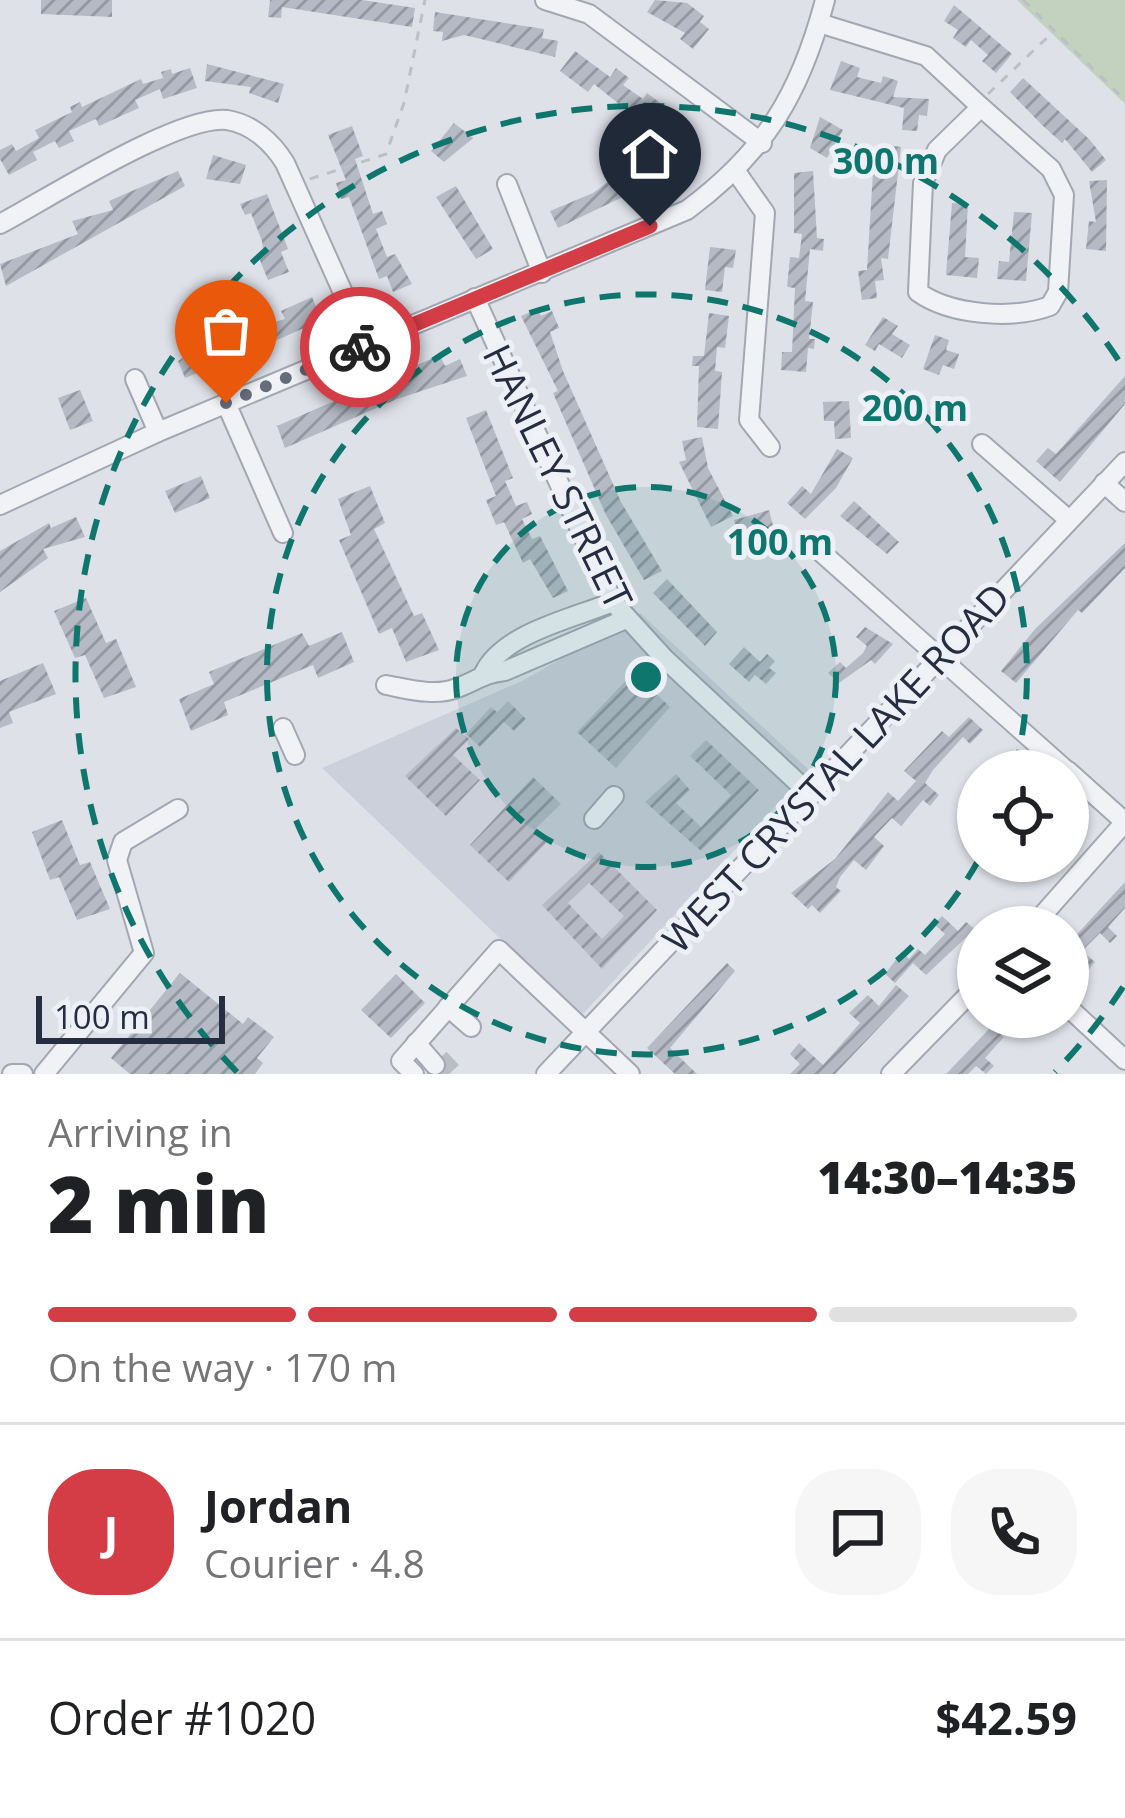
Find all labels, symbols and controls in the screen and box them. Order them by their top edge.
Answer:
pin [599,103,701,226]
icon: home [617,121,683,187]
text: 300 m [833,136,939,185]
pin [175,280,277,403]
courier [300,287,420,407]
icon: bag [193,298,259,364]
icon: bike [327,314,393,380]
street label: HANLEY STREET [472,335,646,618]
text: 200 m [862,383,968,432]
text: 100 m [727,517,833,566]
street label: WEST CRYSTAL LAKE ROAD [649,571,1021,963]
centre of rings [625,656,667,698]
map controls [957,750,1089,1038]
button: locate [957,750,1089,882]
button: layers [957,906,1089,1038]
scale bar [36,990,225,1043]
text: 100 m [54,994,150,1039]
text: Arriving in [48,1105,233,1158]
text: 14:30–14:35 [818,1146,1077,1207]
text: 2 min [48,1150,270,1256]
text: On the way · 170 m [48,1340,397,1393]
button: chat [795,1469,921,1595]
button: phone [951,1469,1077,1595]
text: Jordan [204,1475,352,1536]
text: J [104,1501,118,1562]
text: Courier · 4.8 [204,1536,425,1589]
text: Order #1020 [48,1687,316,1748]
text: $42.59 [936,1687,1077,1748]

